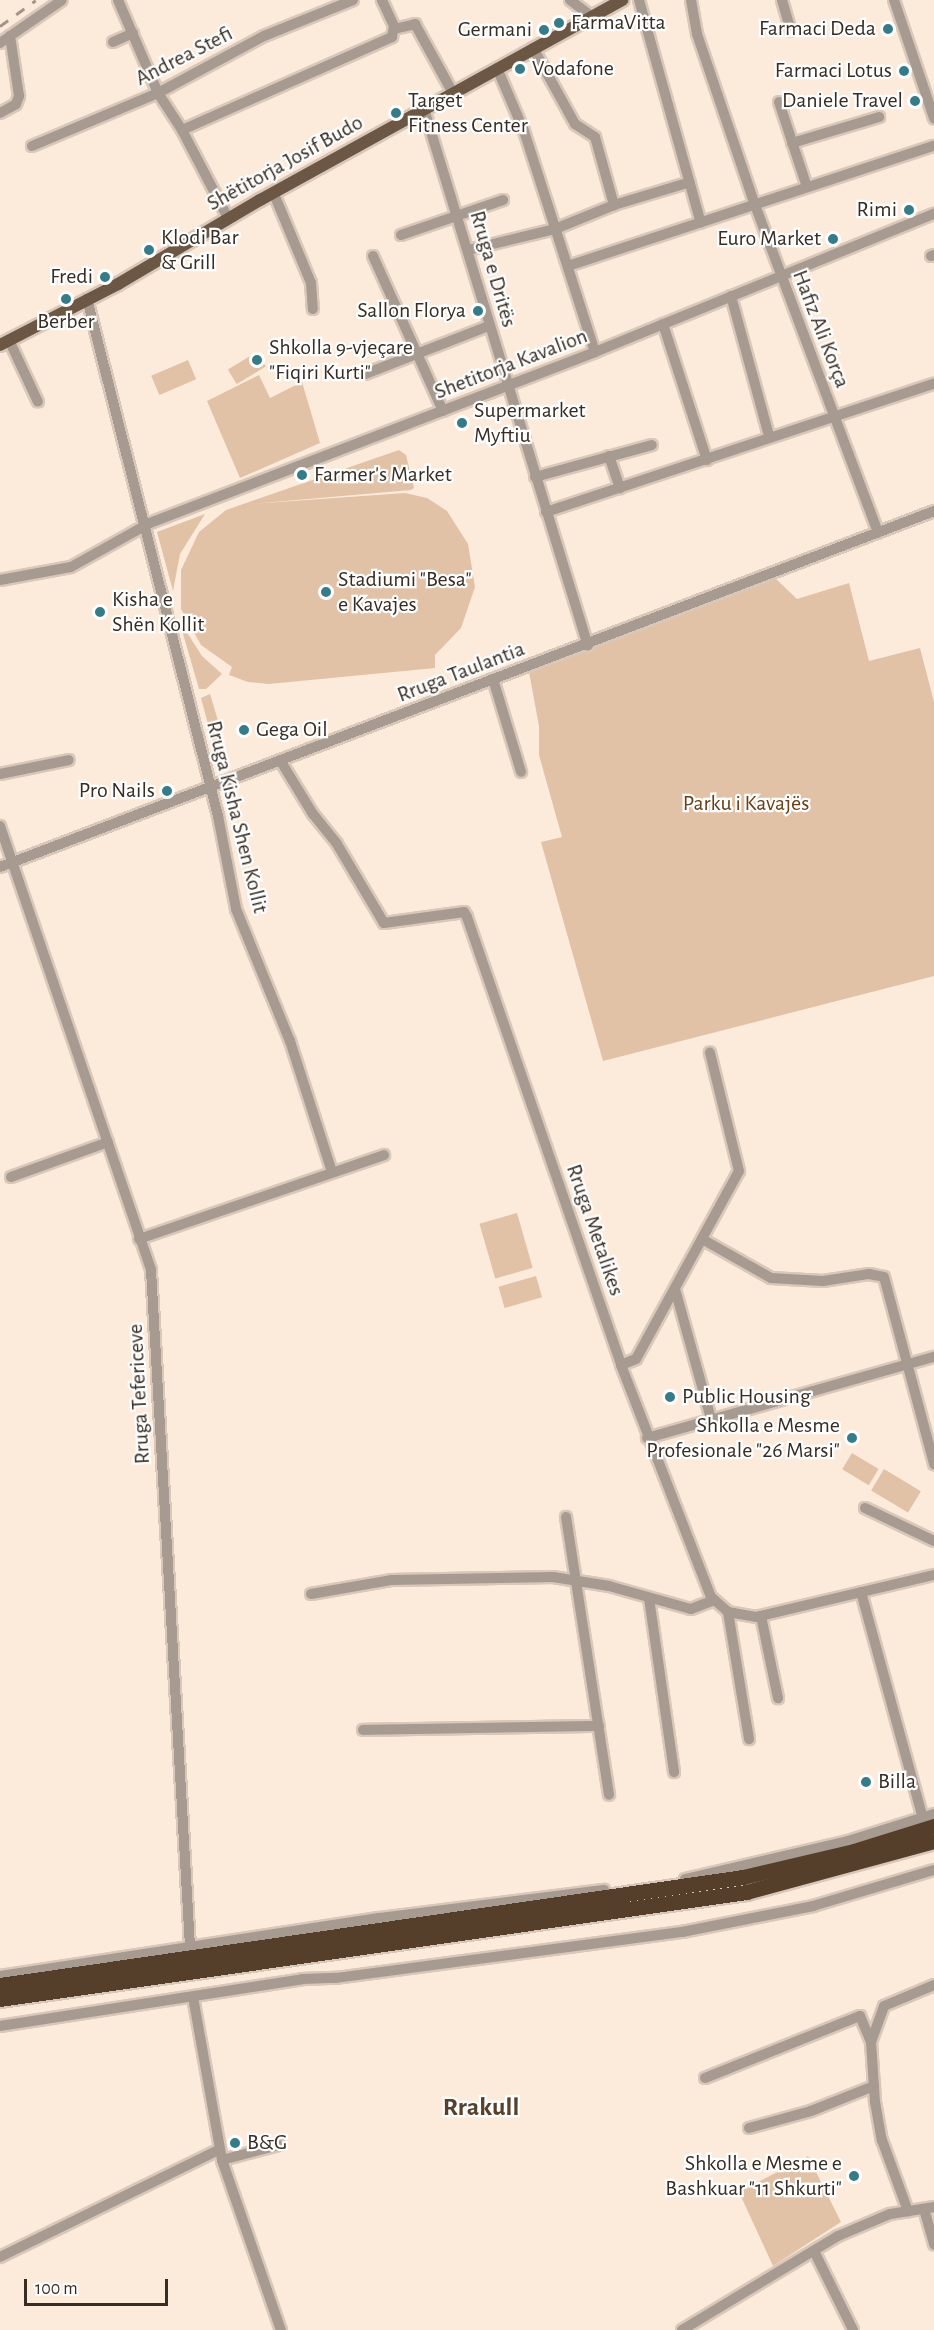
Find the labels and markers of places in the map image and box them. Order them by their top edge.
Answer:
place label: FarmaVitta [571,10,666,36]
marker: FarmaVitta [552,16,566,30]
place label: Farmaci Deda [759,16,876,42]
place label: Germani [458,17,532,43]
marker: Farmaci Deda [881,22,895,36]
marker: Germani [537,23,551,37]
place label: Vodafone [532,56,614,82]
place label: Farmaci Lotus [775,58,892,84]
marker: Vodafone [513,62,527,76]
marker: Farmaci Lotus [897,64,911,78]
place label: Target Fitness Center [408,87,528,138]
place label: Daniele Travel [782,88,903,114]
marker: Daniele Travel [908,94,922,108]
marker: Target Fitness Center [389,106,403,120]
place label: Rimi [857,197,897,223]
marker: Rimi [902,203,916,217]
place label: Klodi Bar & Grill [161,224,238,276]
place label: Euro Market [717,226,821,252]
marker: Euro Market [826,232,840,246]
marker: Klodi Bar & Grill [142,243,156,257]
place label: Fredi [50,264,93,290]
marker: Fredi [98,270,112,284]
marker: Berber [59,292,73,306]
place label: Sallon Florya [357,298,466,324]
marker: Sallon Florya [471,304,485,318]
place label: Berber [37,309,95,335]
place label: Shkolla 9-vjeçare "Fiqiri Kurti" [269,334,413,386]
marker: Shkolla 9-vjeçare "Fiqiri Kurti" [250,353,264,367]
place label: Supermarket Myftiu [474,397,586,448]
marker: Supermarket Myftiu [455,416,469,430]
place label: Farmer's Market [314,462,452,488]
marker: Farmer's Market [295,468,309,482]
place label: Stadiumi "Besa" e Kavajes [338,566,472,618]
marker: Stadiumi "Besa" e Kavajes [319,585,333,599]
place label: Kisha e Shën Kollit [112,586,204,638]
marker: Kisha e Shën Kollit [93,605,107,619]
place label: Gega Oil [256,717,328,743]
marker: Gega Oil [237,723,251,737]
place label: Pro Nails [79,778,155,804]
marker: Pro Nails [160,784,174,798]
place label: Public Housing [682,1384,811,1410]
marker: Public Housing [663,1390,677,1404]
place label: Shkolla e Mesme Profesionale "26 Marsi" [646,1412,840,1464]
marker: Shkolla e Mesme Profesionale "26 Marsi" [845,1431,859,1445]
place label: Billa [878,1769,916,1795]
marker: Billa [859,1775,873,1789]
place label: B&G [247,2130,287,2156]
marker: B&G [228,2136,242,2150]
place label: Shkolla e Mesme e Bashkuar "11 Shkurti" [665,2150,842,2202]
marker: Shkolla e Mesme e Bashkuar "11 Shkurti" [847,2169,861,2183]

